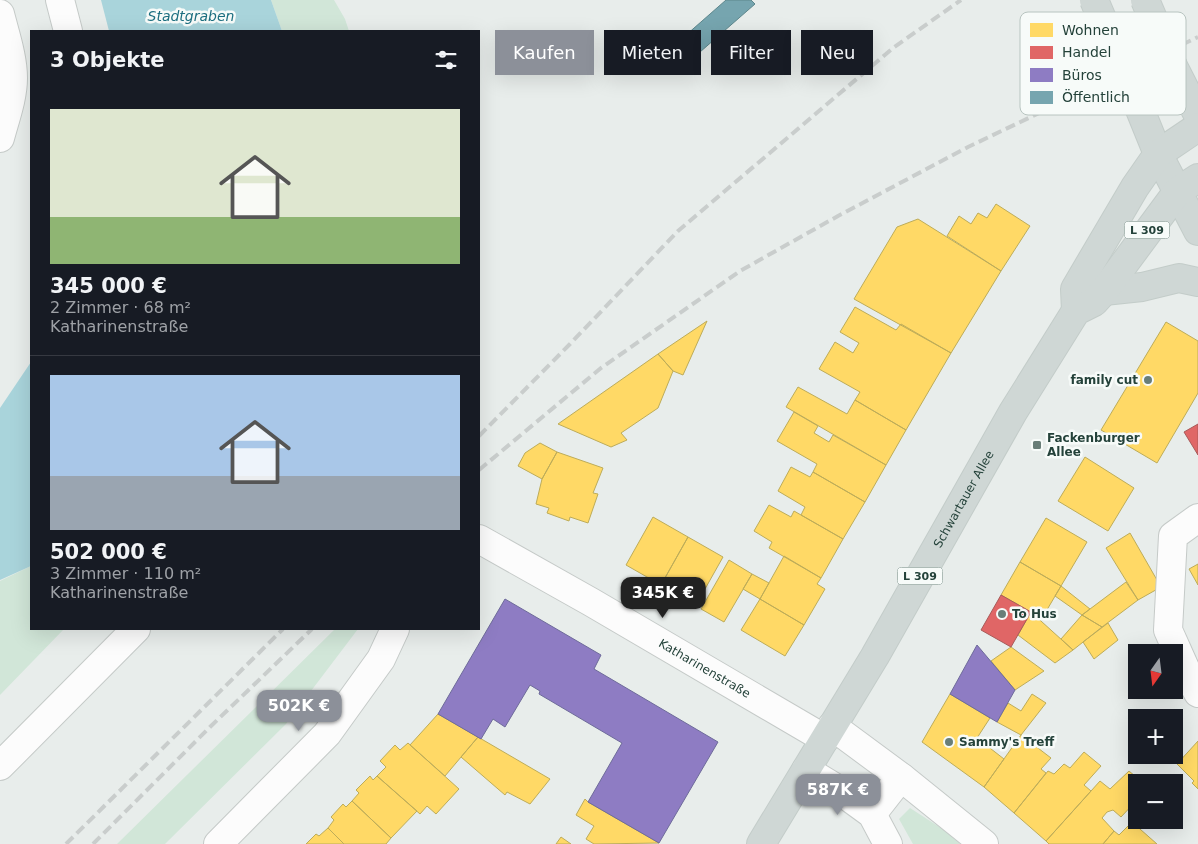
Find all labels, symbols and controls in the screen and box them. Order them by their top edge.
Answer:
water label: Stadtgraben [148,8,234,24]
legend [1020,12,1186,115]
text: Wohnen [1062,22,1119,38]
chip: Kaufen [495,30,594,75]
chip: Mieten [604,30,701,75]
chip: Filter [711,30,791,75]
chip: Neu [801,30,873,75]
text: Handel [1062,44,1111,60]
icon: filters [432,46,460,74]
text: 3 Objekte [50,48,165,72]
text: Büros [1062,67,1102,83]
text: Öffentlich [1062,88,1130,105]
icon: home [210,142,300,232]
road number: L 309 [1124,222,1170,238]
text: 345 000 € [50,274,167,298]
text: 2 Zimmer · 68 m² [50,298,191,317]
text: Katharinenstraße [50,317,188,336]
place label: family cut [1071,373,1138,387]
marker: family cut [1142,374,1154,386]
icon: home [210,407,300,497]
place label: Fackenburger Allee [1047,431,1140,459]
marker: Fackenburger Allee [1031,439,1043,451]
street label: Schwartauer Allee [931,448,997,550]
text: 502 000 € [50,540,167,564]
text: 3 Zimmer · 110 m² [50,564,201,583]
road number: L 309 [898,568,942,584]
pin: 345K € [622,576,704,619]
text: Katharinenstraße [50,583,188,602]
text: 345K € [632,583,694,602]
place label: To Hus [1012,607,1057,621]
marker: To Hus [996,608,1008,620]
street label: Katharinenstraße [656,636,753,701]
north arrow [1128,644,1182,699]
map controls [1128,644,1183,829]
pin: 502K € [258,690,340,732]
text: 502K € [268,696,330,715]
button: + [1128,709,1183,764]
place label: Sammy's Treff [959,735,1054,749]
marker: Sammy's Treff [943,736,955,748]
pin: 587K € [797,774,879,816]
button: − [1128,774,1183,829]
text: 587K € [807,780,869,799]

